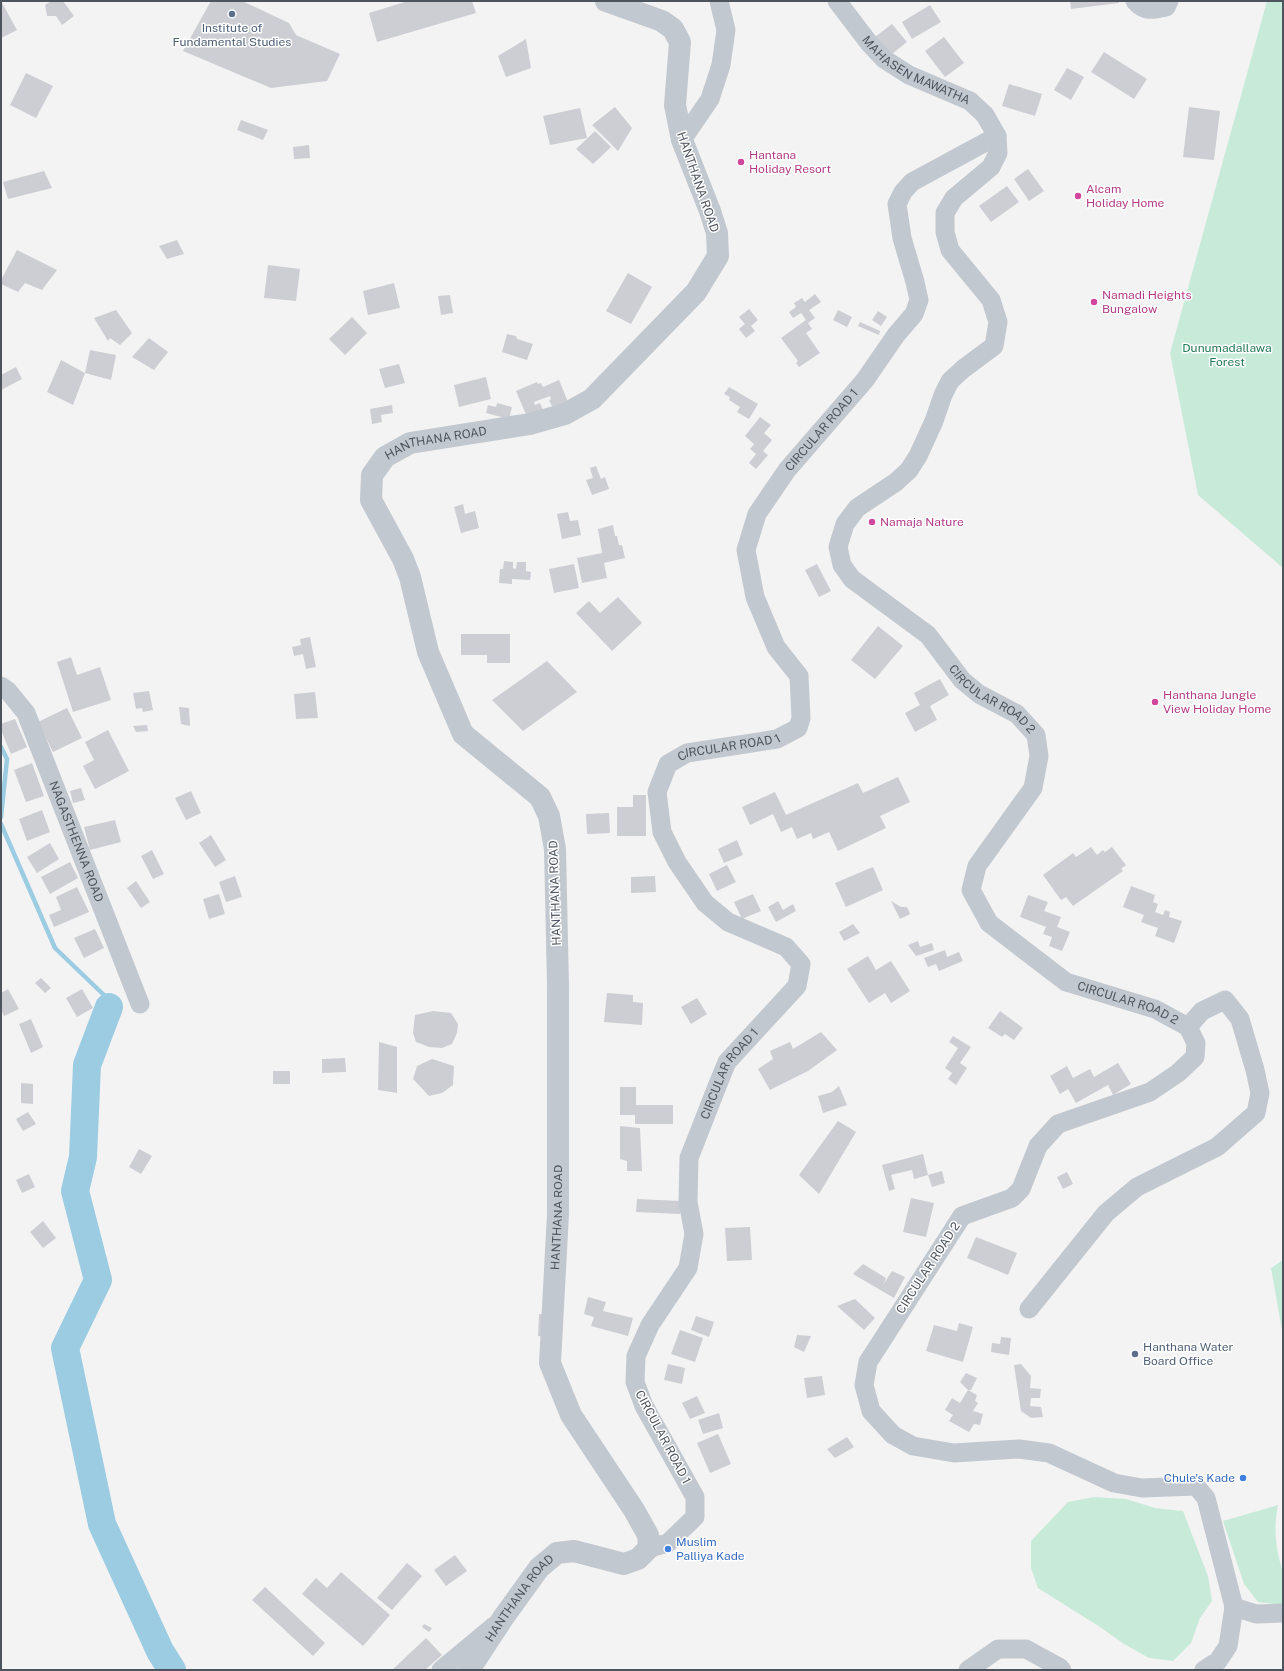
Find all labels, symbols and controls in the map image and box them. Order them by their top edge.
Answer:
marker: Institute of Fundamental Studies [227,9,237,19]
place label: Institute of Fundamental Studies [173,21,291,49]
street label: MAHASEN MAWATHA [859,33,973,107]
street label: HANTHANA ROAD [674,130,722,234]
place label: Hantana Holiday Resort [749,148,831,176]
marker: Hantana Holiday Resort [736,157,746,167]
place label: Alcam Holiday Home [1086,182,1165,210]
marker: Alcam Holiday Home [1073,191,1083,201]
place label: Namadi Heights Bungalow [1102,288,1191,316]
marker: Namadi Heights Bungalow [1089,297,1099,307]
park label: Dunumadallawa Forest [1182,341,1272,369]
street label: CIRCULAR ROAD 1 [782,386,861,474]
street label: HANTHANA ROAD [382,424,488,463]
place label: Namaja Nature [880,515,964,529]
marker: Namaja Nature [867,517,877,527]
street label: CIRCULAR ROAD 2 [946,662,1038,736]
place label: Hanthana Jungle View Holiday Home [1163,688,1272,716]
marker: Hanthana Jungle View Holiday Home [1150,697,1160,707]
street label: CIRCULAR ROAD 1 [675,731,783,764]
street label: NAGASTHENNA ROAD [46,779,106,904]
street label: HANTHANA ROAD [546,840,564,946]
street label: CIRCULAR ROAD 2 [1076,979,1181,1027]
street label: CIRCULAR ROAD 1 [698,1026,761,1121]
street label: HANTHANA ROAD [548,1165,565,1270]
street label: CIRCULAR ROAD 2 [893,1220,963,1316]
place label: Hanthana Water Board Office [1143,1340,1233,1368]
marker: Hanthana Water Board Office [1130,1349,1140,1359]
street label: CIRCULAR ROAD 1 [632,1388,694,1486]
place label: Chule's Kade [1164,1471,1235,1485]
marker: Chule's Kade [1238,1473,1248,1483]
place label: Muslim Palliya Kade [676,1535,745,1563]
marker: Muslim Palliya Kade [663,1544,673,1554]
street label: HANTHANA ROAD [482,1552,557,1644]

